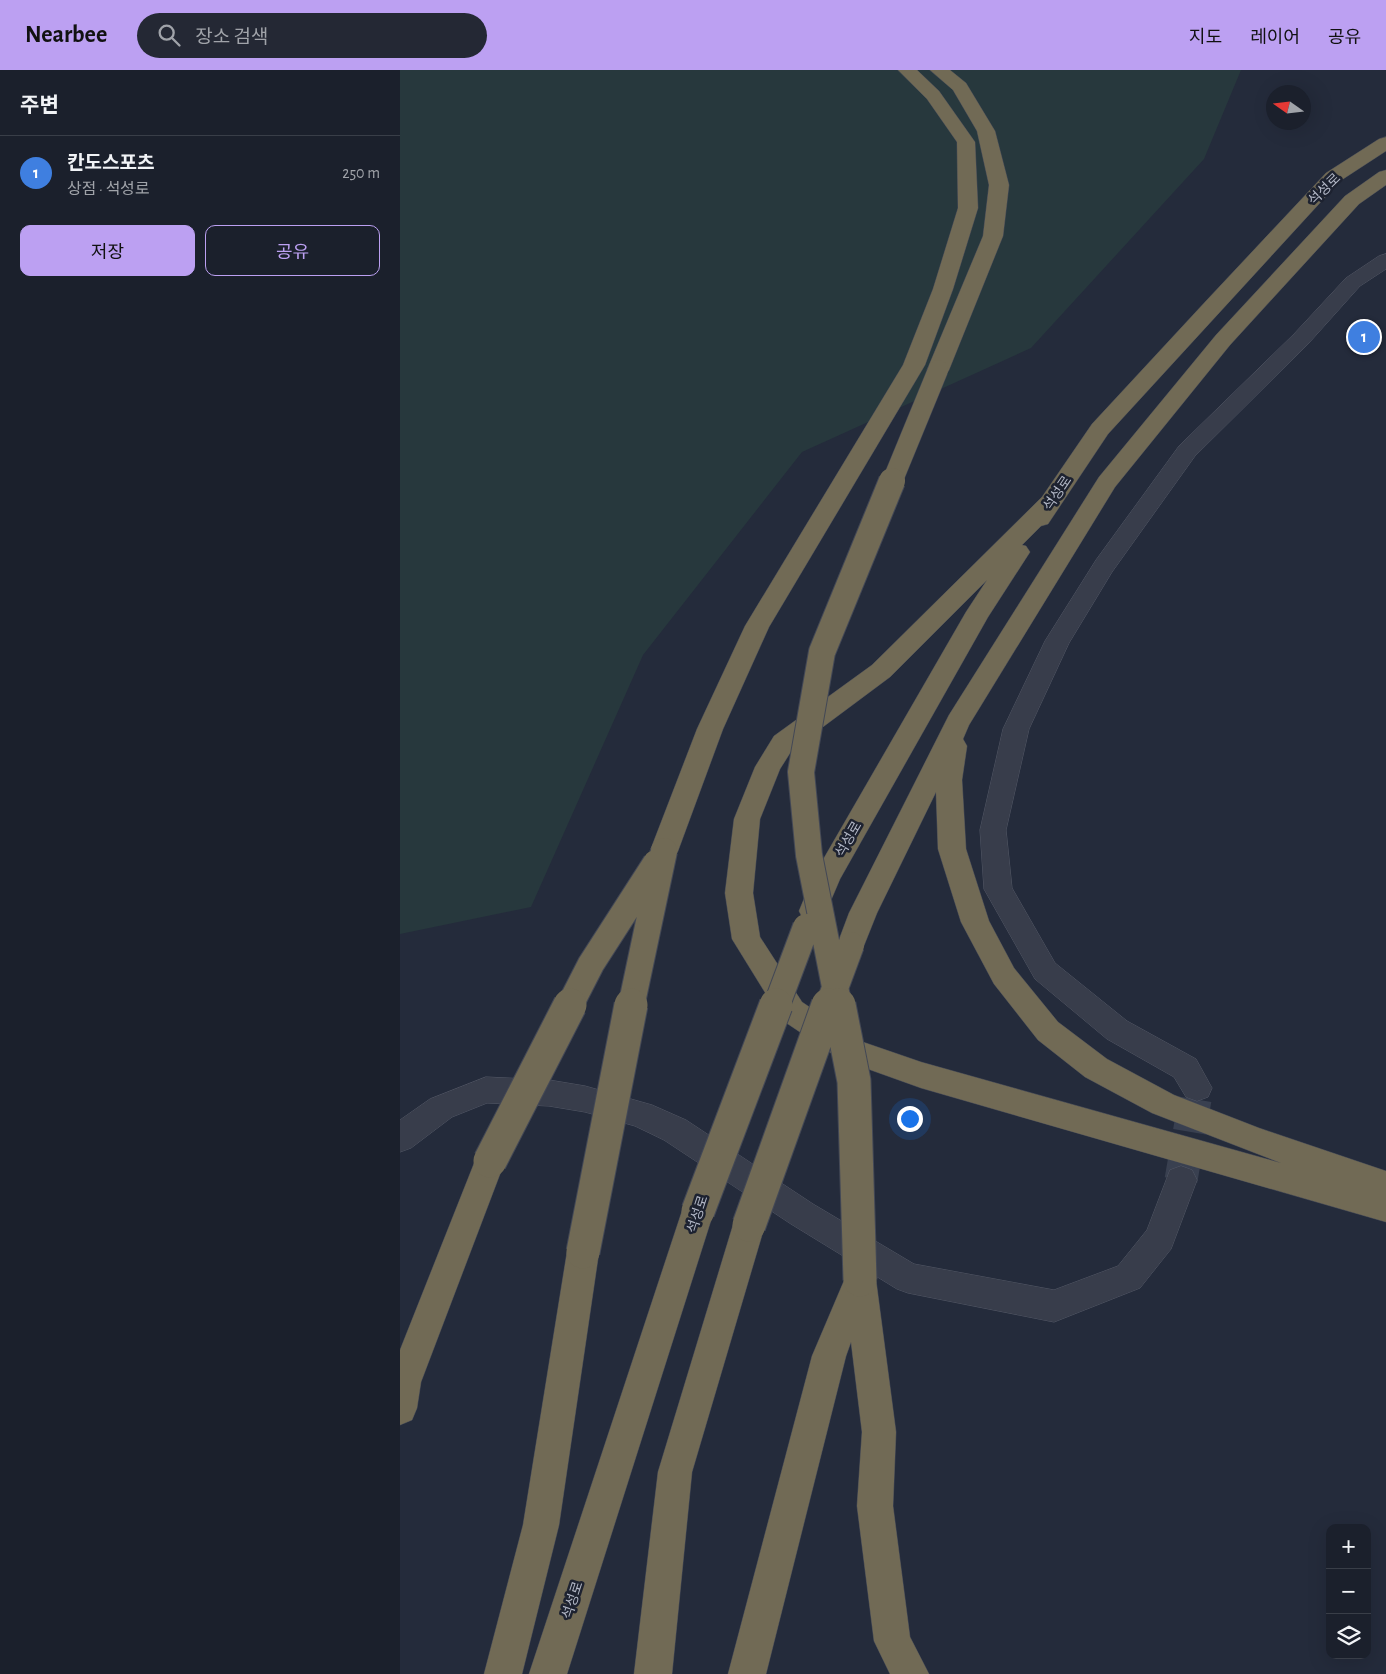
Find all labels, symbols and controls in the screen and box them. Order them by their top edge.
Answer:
search box [137,13,487,58]
icon: search [155,21,183,49]
text: Nearbee [25,23,107,47]
text: 장소 검색 [195,28,268,47]
text: 지도 [1189,29,1222,47]
text: 레이어 [1250,29,1300,47]
text: 공유 [1328,29,1361,47]
north arrow [1266,85,1311,130]
text: 주변 [20,95,59,116]
text: 칸도스포츠 [67,154,154,173]
text: 1 [33,165,39,181]
text: 250 m [342,165,380,181]
street label: 석성로 [1305,170,1344,208]
text: 상점 · 석성로 [67,181,150,197]
button: 저장 [20,225,195,276]
button: 공유 [205,225,380,276]
pin: 1 [1348,318,1380,356]
street label: 석성로 [1040,473,1075,513]
street label: 석성로 [832,819,865,860]
your location [897,1106,923,1132]
street label: 석성로 [684,1193,711,1235]
map controls [1326,1524,1371,1659]
button: + [1326,1524,1371,1569]
button: − [1326,1569,1371,1614]
street label: 석성로 [559,1579,586,1621]
button: layers [1326,1614,1371,1659]

